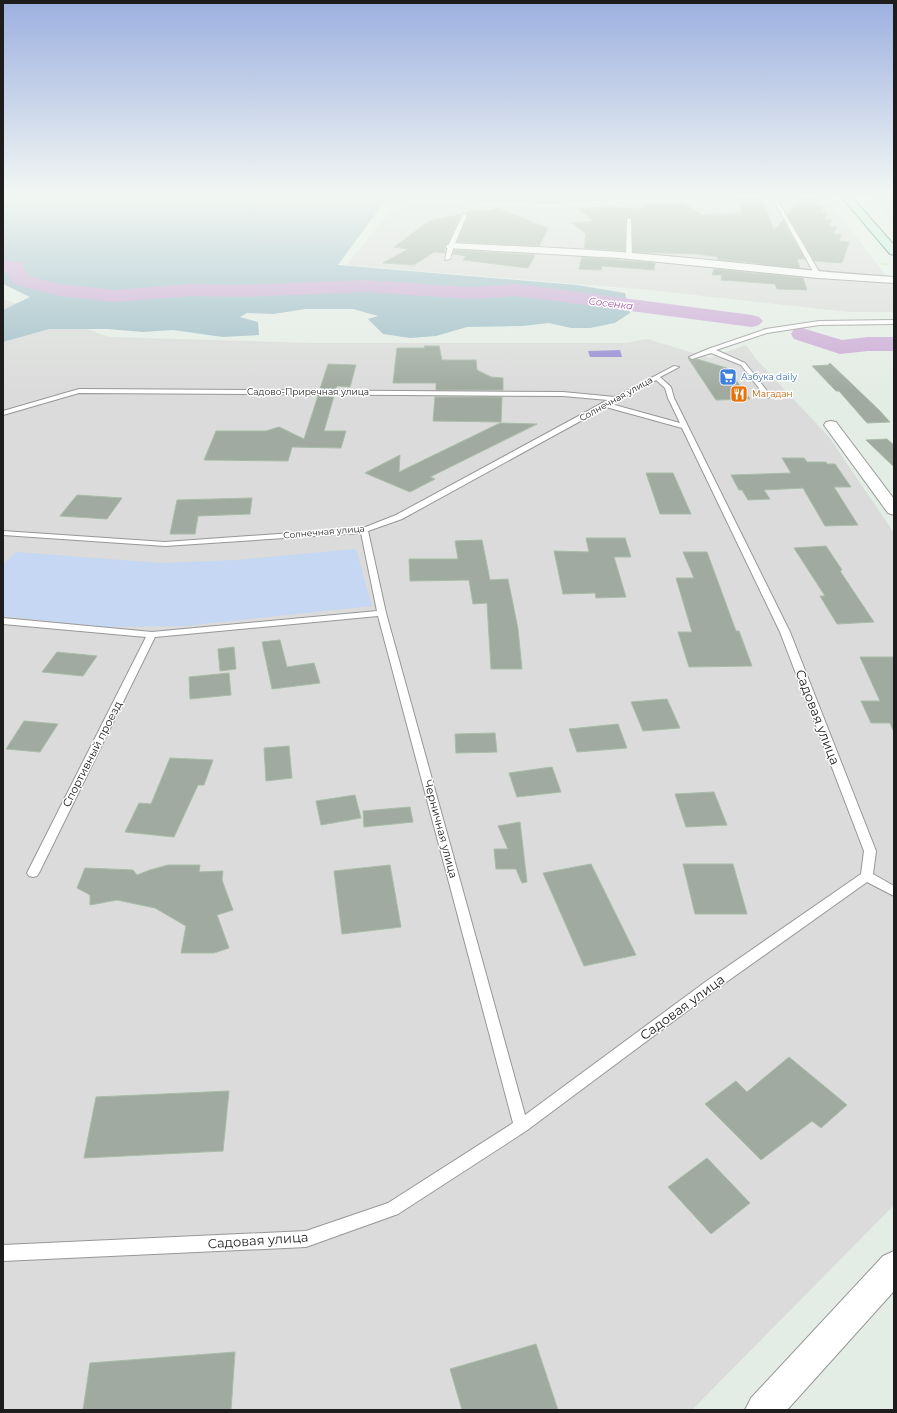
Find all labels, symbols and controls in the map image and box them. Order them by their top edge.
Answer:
water label: Сосенка [588,294,634,313]
supermarket icon: Азбука daily [718,367,738,387]
place label: Азбука daily [741,371,797,382]
street label: Солнечная улица [577,374,654,423]
restaurant icon: Магадан [729,384,749,404]
street label: Садово-Приречная улица [247,386,369,397]
place label: Магадан [752,388,793,399]
street label: Солнечная улица [283,522,365,541]
street label: Садовая улица [792,667,844,767]
street label: Спортивный проезд [59,699,125,809]
street label: Черничная улица [421,778,461,880]
street label: Садовая улица [636,971,728,1043]
street label: Садовая улица [207,1229,309,1251]

